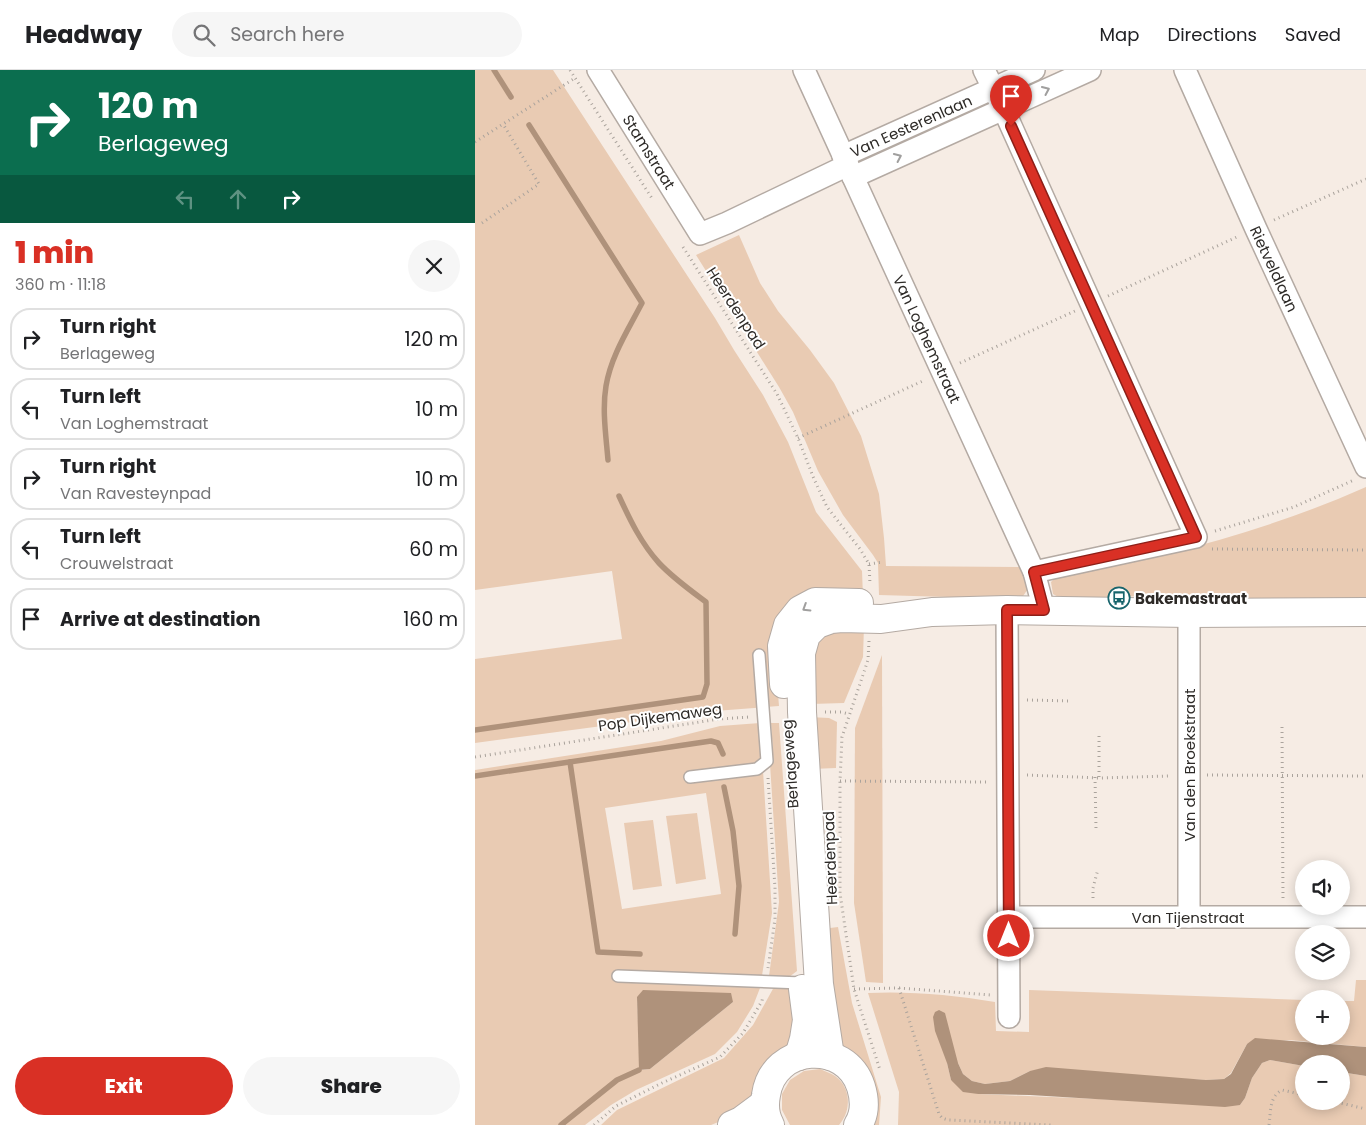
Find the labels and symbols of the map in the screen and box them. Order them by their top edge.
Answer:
pin [990,75,1032,126]
one-way arrow [1041,85,1050,96]
street label: Van Eesterenlaan [847,90,975,162]
street label: Stamstraat [618,111,680,193]
one-way arrow [893,152,902,163]
street label: Rietveldlaan [1245,223,1303,315]
street label: Heerdenpad [702,263,770,353]
street label: Van Loghemstraat [888,272,966,406]
bus stop icon: Bakemastraat [1107,586,1131,610]
place label: Bakemastraat [1135,588,1247,609]
one-way arrow [802,602,811,612]
street label: Van den Broekstraat [1179,689,1200,841]
street label: Pop Dijkemaweg [597,698,723,736]
street label: Berlageweg [776,719,804,809]
street label: Heerdenpad [818,811,842,905]
street label: Van Tijenstraat [1132,907,1244,928]
position arrow [982,909,1034,961]

